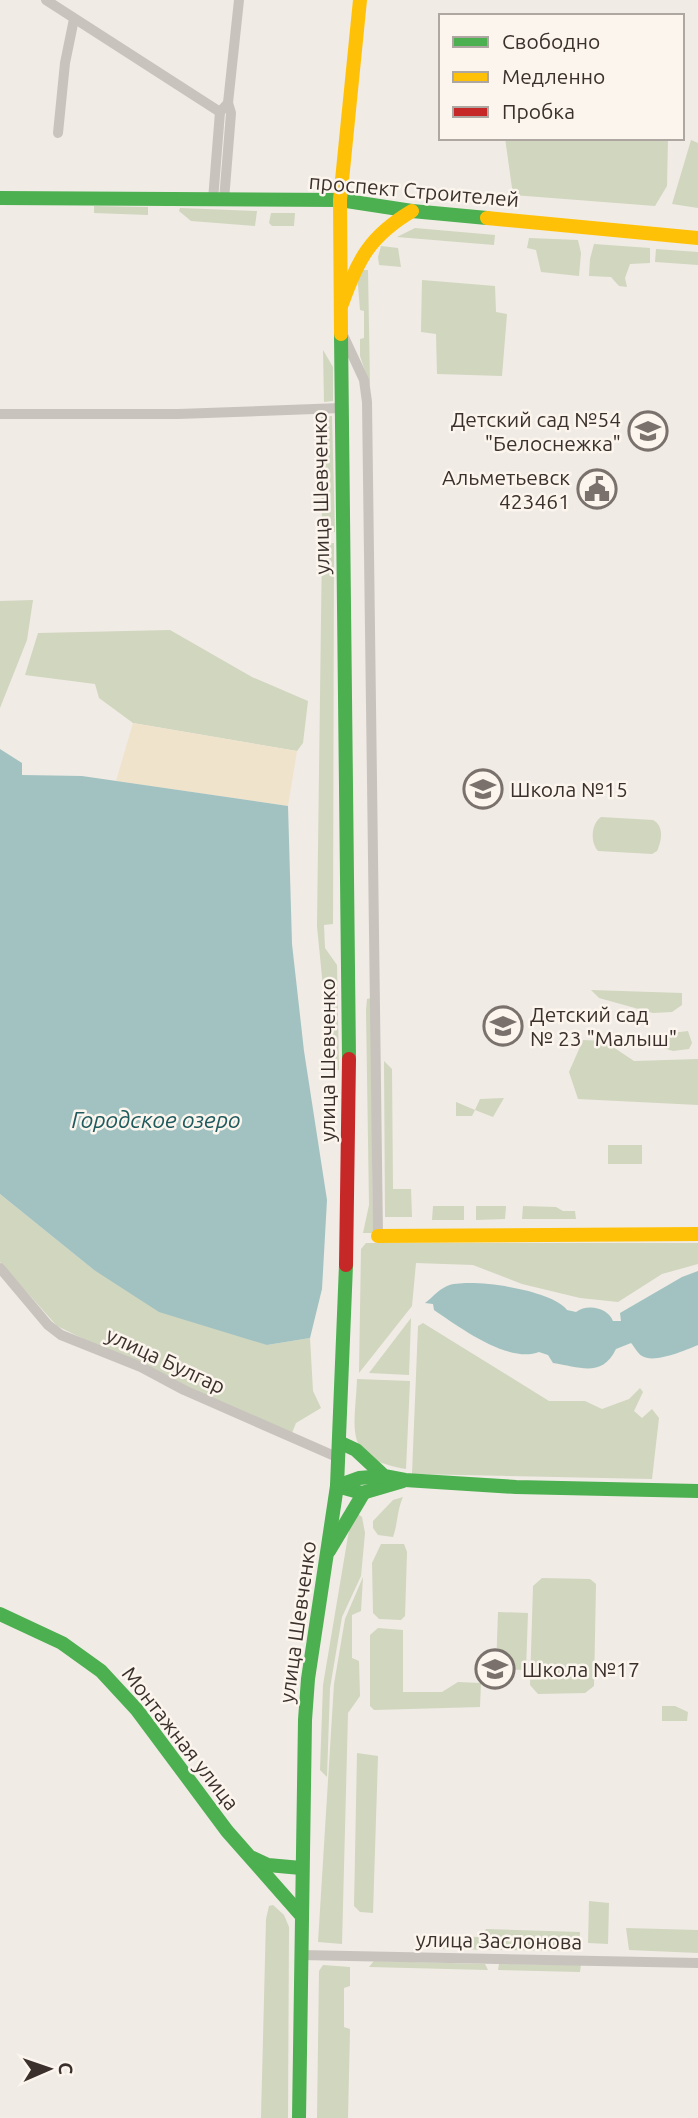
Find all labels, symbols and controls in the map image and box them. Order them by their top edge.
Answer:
legend [439,14,684,140]
text: Свободно [502,29,600,53]
text: Медленно [502,64,605,88]
text: Пробка [502,99,575,123]
street label: проспект Строителей [308,169,520,211]
place label: Детский сад №54 "Белоснежка" [451,407,621,455]
school or university icon: Детский сад №54 "Белоснежка" [627,410,669,452]
street label: улица Шевченко [307,411,333,575]
place label: Альметьевск 423461 [442,465,570,513]
public building icon: Альметьевск 423461 [576,468,618,510]
school or university icon: Школа №15 [462,768,504,810]
place label: Школа №15 [510,777,628,801]
street label: улица Шевченко [315,978,339,1142]
place label: Детский сад № 23 "Малыш" [530,1002,677,1050]
school or university icon: Детский сад № 23 "Малыш" [482,1005,524,1047]
water label: Городское озеро [72,1107,240,1132]
street label: улица Булгар [103,1322,229,1398]
street label: улица Шевченко [274,1539,320,1705]
school or university icon: Школа №17 [474,1648,516,1690]
place label: Школа №17 [522,1657,640,1681]
street label: Монтажная улица [118,1662,244,1814]
street label: улица Заслонова [416,1927,582,1953]
north arrow [14,2034,84,2104]
text: С [55,2062,77,2075]

